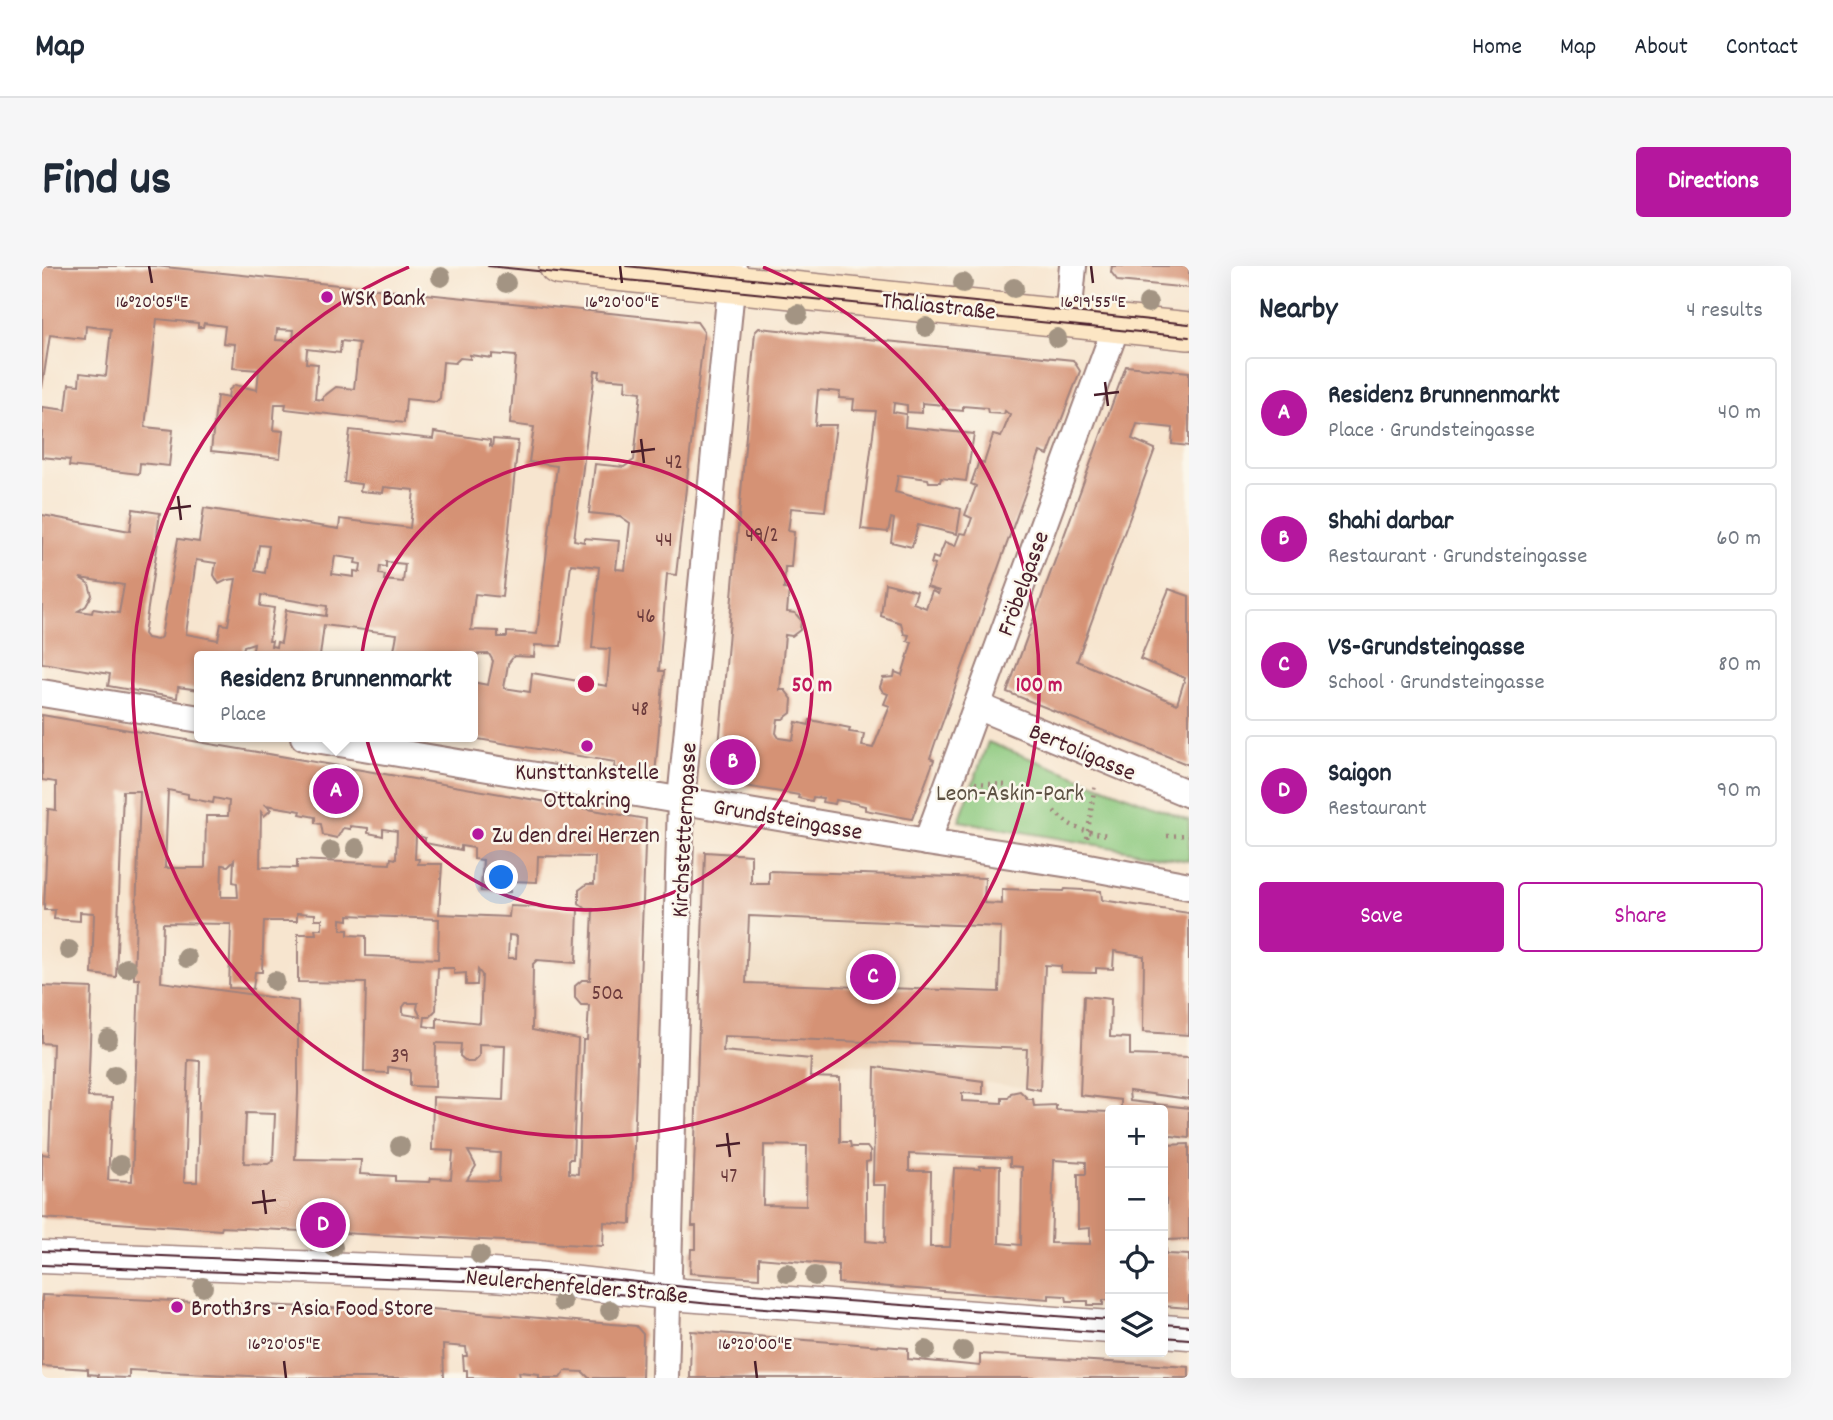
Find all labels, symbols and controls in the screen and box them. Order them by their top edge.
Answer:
text: Map [35,25,85,72]
text: Home [1472,31,1522,65]
text: Map [1560,31,1596,65]
text: About [1634,31,1688,65]
text: Contact [1726,31,1798,65]
text: Find us [42,147,171,217]
button: Directions [1636,147,1791,217]
place label: WSK Bank [341,283,426,317]
street label: Thaliastraße [880,285,997,331]
marker: WSK Bank [319,289,335,305]
text: Nearby [1259,290,1337,333]
text: 16°20'05"E [116,291,188,316]
text: 16°20'00"E [585,291,659,316]
text: 16°19'55"E [1060,291,1126,316]
text: 4 results [1686,295,1763,328]
text: Residenz Brunnenmarkt [1328,378,1560,415]
text: A [1278,397,1290,430]
text: 40 m [1718,397,1761,430]
text: Place · Grundsteingasse [1328,415,1535,448]
house number: 42 [665,449,683,479]
text: Shahi darbar [1328,504,1453,541]
house number: 49/2 [745,522,779,552]
text: B [1279,523,1289,556]
text: 60 m [1716,523,1761,556]
house number: 44 [655,527,673,557]
street label: Fröbelgasse [990,527,1060,641]
text: Restaurant · Grundsteingasse [1328,541,1587,574]
house number: 46 [636,603,656,633]
text: VS-Grundsteingasse [1328,630,1525,667]
text: C [1278,649,1290,682]
text: 80 m [1718,649,1761,682]
popup [194,651,478,742]
text: Residenz Brunnenmarkt [220,662,452,699]
text: School · Grundsteingasse [1328,667,1545,700]
centre of rings [574,672,598,696]
text: 50 m [792,672,832,702]
text: 100 m [1016,672,1062,702]
house number: 48 [631,696,649,726]
text: Place [220,699,266,732]
street label: Bertoligasse [1023,716,1140,791]
pin: B [710,736,756,788]
marker: Kunsttankstelle Ottakring [579,738,595,754]
street label: Kirchstetterngasse [664,742,708,919]
text: Saigon [1328,756,1391,793]
place label: Kunsttankstelle Ottakring [515,757,659,819]
pin: A [313,765,359,817]
text: D [1278,775,1290,808]
text: 90 m [1717,775,1761,808]
park label: Leon-Askin-Park [936,778,1084,812]
street label: Grundsteingasse [710,791,865,851]
text: Restaurant [1328,793,1427,826]
place label: Zu den drei Herzen [492,820,660,854]
marker: Zu den drei Herzen [470,826,486,842]
your location [484,860,518,894]
button: Save [1259,882,1504,952]
button: Share [1518,882,1763,952]
pin: C [850,951,896,1003]
house number: 50a [591,980,624,1010]
house number: 39 [391,1043,409,1073]
map controls [1105,1105,1168,1357]
button: + [1105,1105,1168,1168]
house number: 47 [721,1163,737,1193]
button: − [1105,1168,1168,1231]
pin: D [300,1199,346,1251]
button: locate [1105,1231,1168,1294]
street label: Neulerchenfelder Straße [464,1261,689,1315]
place label: Broth3rs - Asia Food Store [191,1293,433,1327]
button: layers [1105,1294,1168,1357]
marker: Broth3rs - Asia Food Store [169,1299,185,1315]
text: 16°20'05"E [248,1333,320,1358]
text: 16°20'00"E [718,1333,792,1358]

